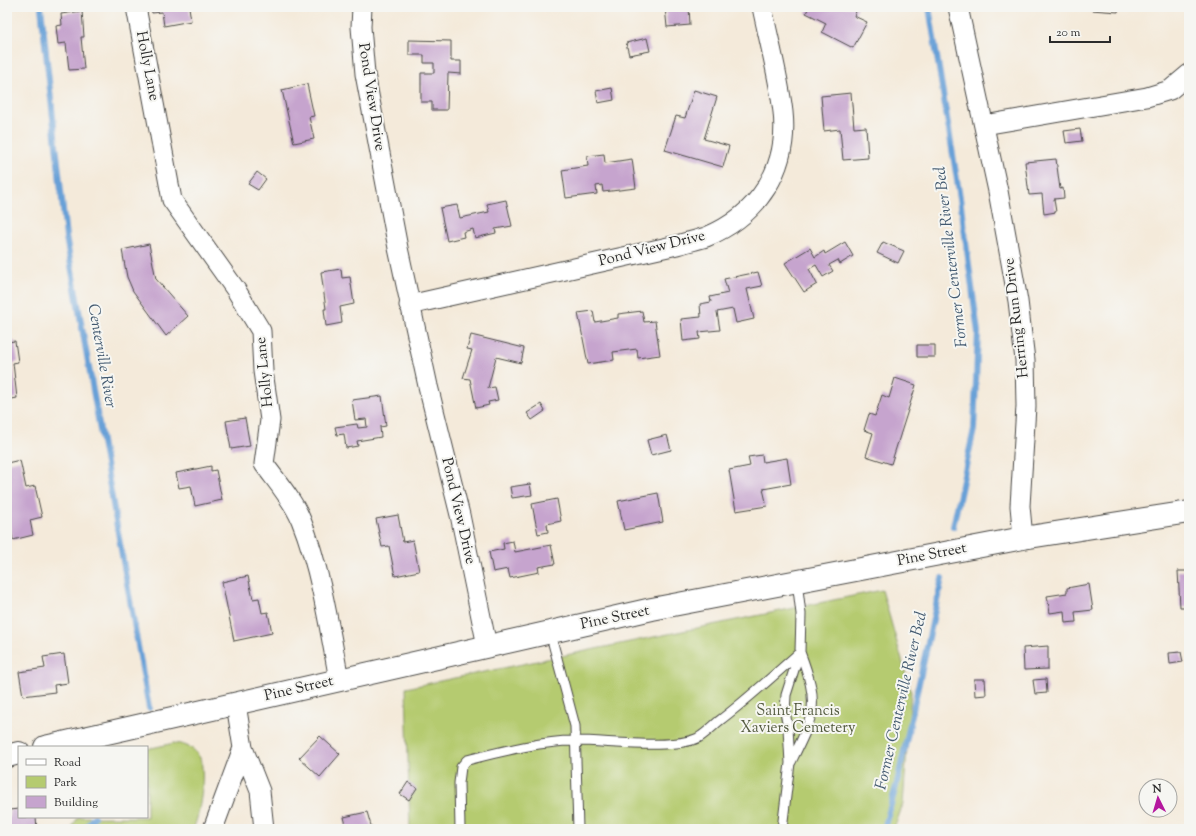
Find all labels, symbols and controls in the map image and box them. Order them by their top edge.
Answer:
scale bar [1050,18,1110,44]
text: 20 m [1056,24,1081,42]
street label: Holly Lane [130,29,164,103]
street label: Pond View Drive [352,41,390,153]
water label: Former Centerville River Bed [929,165,975,349]
street label: Pond View Drive [597,226,707,272]
street label: Herring Run Drive [999,257,1035,379]
water label: Centerville River [81,302,122,410]
street label: Holly Lane [251,336,279,408]
street label: Pond View Drive [435,455,481,567]
street label: Pine Street [896,538,968,572]
street label: Pine Street [579,600,651,636]
water label: Former Centerville River Bed [870,610,934,792]
street label: Pine Street [262,671,336,707]
park label: Saint Francis Xaviers Cemetery [741,701,856,739]
legend [18,746,148,818]
text: Road [54,754,81,772]
text: Park [54,774,77,792]
north arrow [1138,778,1178,818]
text: N [1151,781,1163,797]
text: Building [54,794,98,812]

